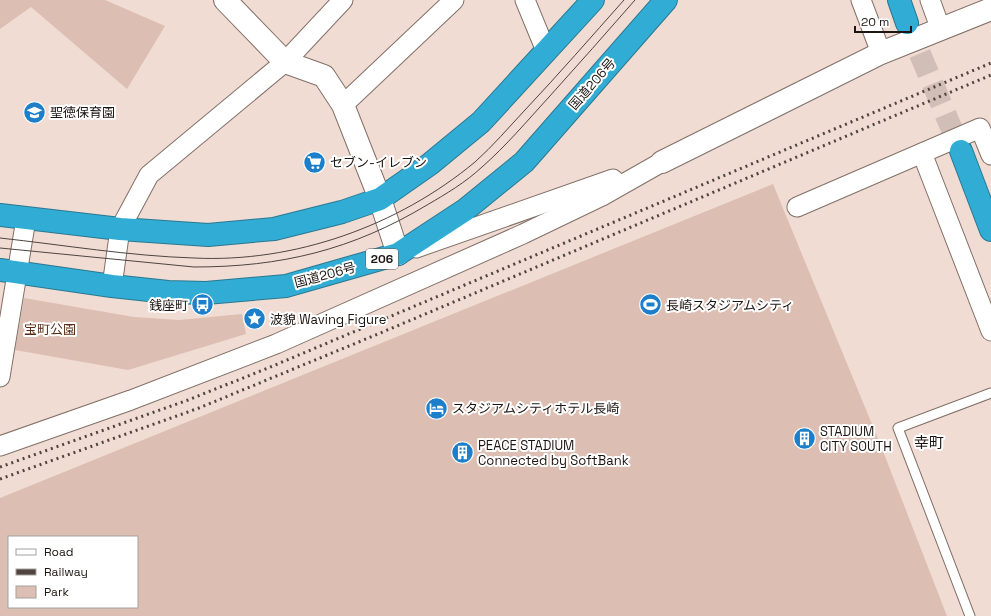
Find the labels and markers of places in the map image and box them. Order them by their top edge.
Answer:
school or university icon: 聖徳保育園 [21,99,47,125]
place label: 聖徳保育園 [50,104,115,121]
supermarket icon: セブン-イレブン [302,149,328,175]
place label: セブン-イレブン [330,154,427,171]
bus stop icon: 銭座町 [190,292,216,318]
sports icon: 長崎スタジアムシティ [637,292,663,318]
place label: 銭座町 [149,297,188,314]
place label: 長崎スタジアムシティ [666,297,794,314]
place icon: 波貌 Waving Figure [242,306,268,332]
place label: 波貌 Waving Figure [270,311,386,328]
hotel icon: スタジアムシティホテル長崎 [424,395,450,421]
place label: スタジアムシティホテル長崎 [452,400,619,417]
place label: STADIUM CITY SOUTH [820,423,892,455]
building icon: STADIUM CITY SOUTH [792,425,818,451]
place label: PEACE STADIUM Connected by SoftBank [478,437,629,469]
building icon: PEACE STADIUM Connected by SoftBank [449,439,475,465]

